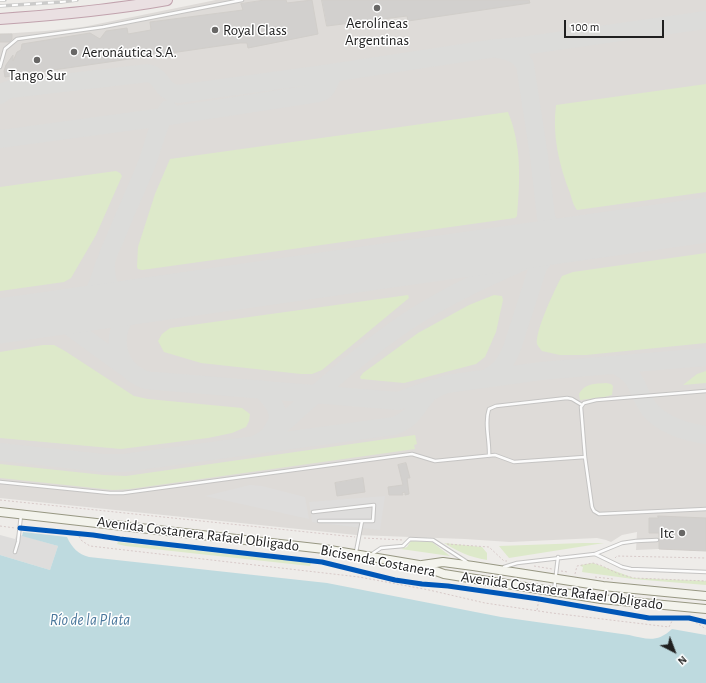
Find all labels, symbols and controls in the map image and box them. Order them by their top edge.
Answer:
marker: Aerolíneas Argentinas [372,3,382,13]
scale bar [566,12,666,38]
place label: Aerolíneas Argentinas [345,14,409,49]
place label: Royal Class [223,21,287,39]
text: 100 m [571,21,599,33]
marker: Royal Class [210,25,220,35]
place label: Aeronáutica S.A. [82,43,177,61]
marker: Aeronáutica S.A. [69,47,79,57]
marker: Tango Sur [32,55,42,65]
place label: Tango Sur [8,66,66,84]
street label: Avenida Costanera Rafael Obligado [96,513,300,555]
place label: Itc [660,524,674,542]
marker: Itc [677,528,687,538]
street label: Bicisenda Costanera [319,541,437,581]
street label: Avenida Costanera Rafael Obligado [460,568,664,614]
water label: Río de la Plata [50,610,130,630]
north arrow [654,631,694,671]
text: N [676,654,689,667]

